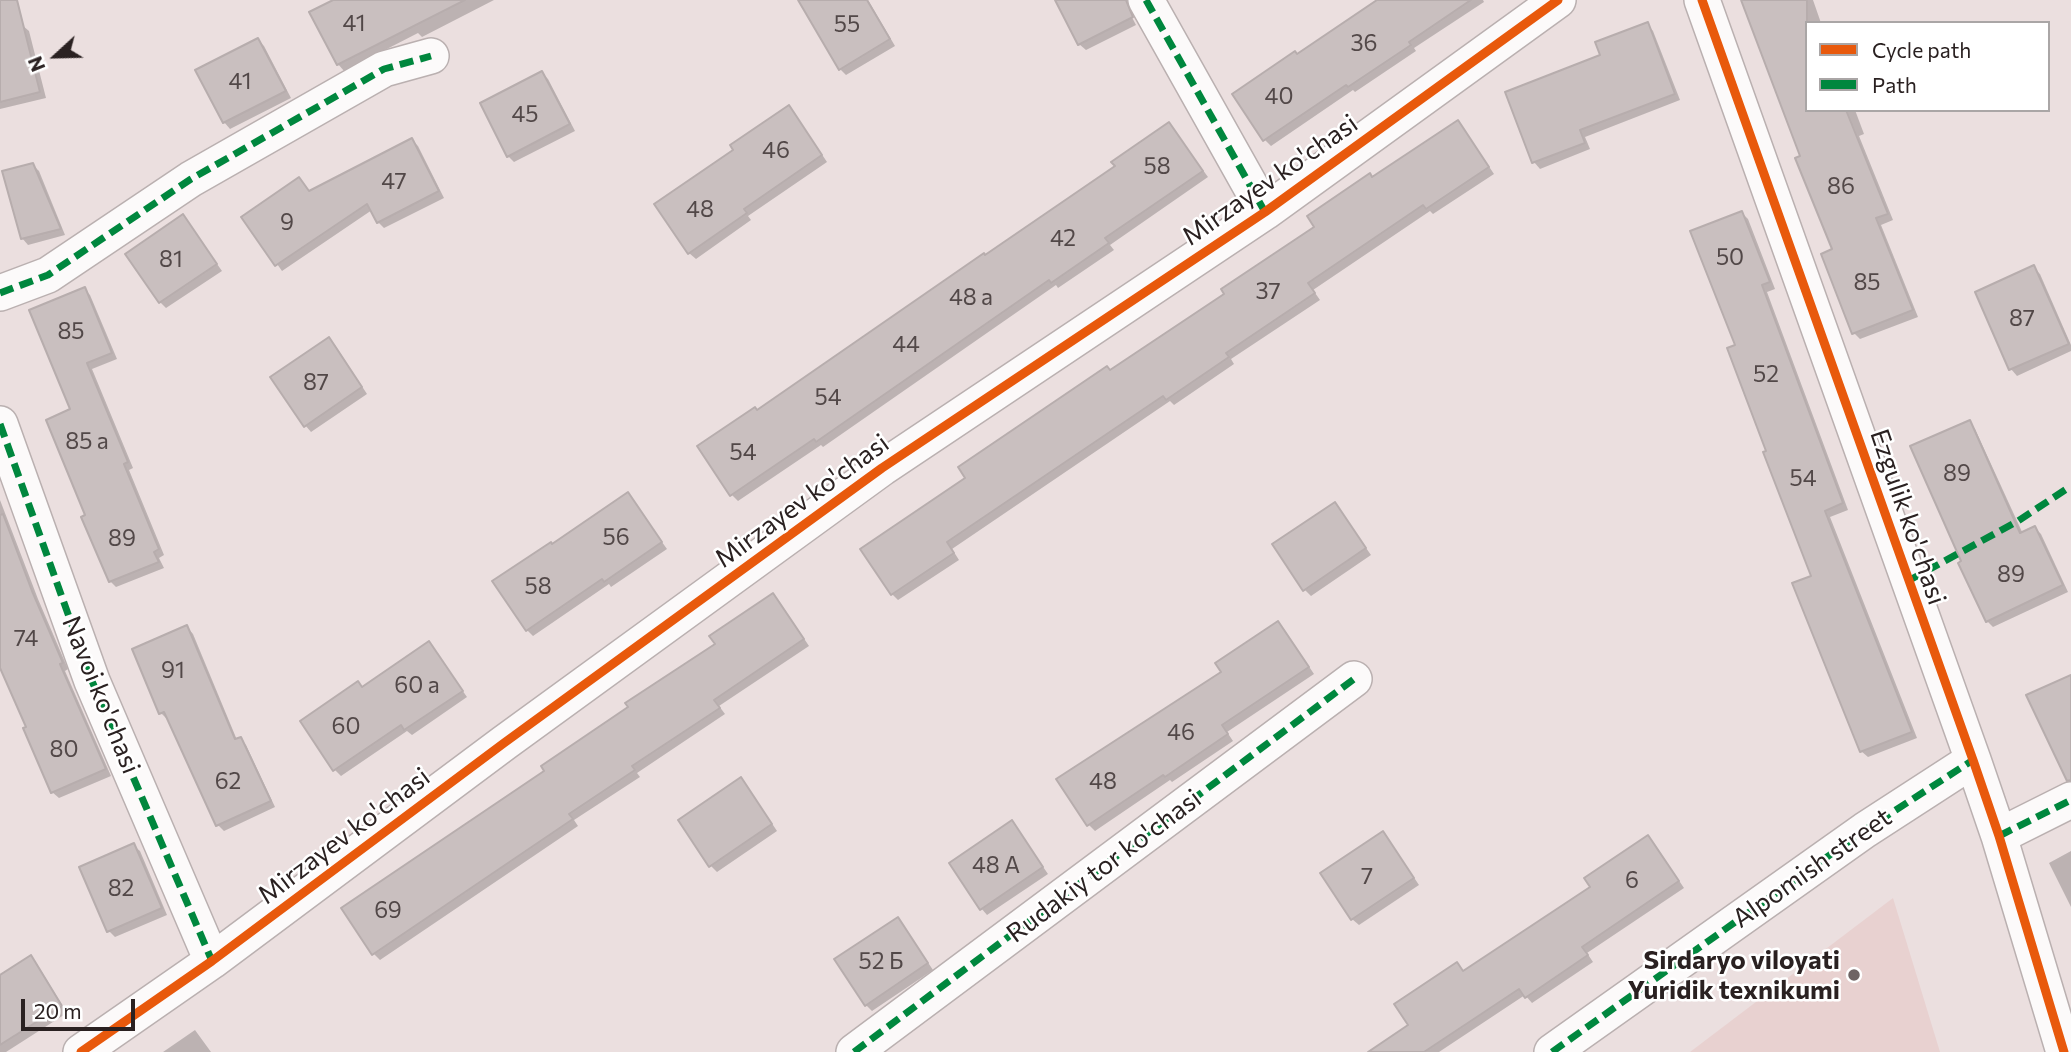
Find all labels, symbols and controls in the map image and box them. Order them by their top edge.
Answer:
house number: 41 [343,9,365,37]
house number: 55 [834,10,860,38]
north arrow [21,21,91,91]
legend [1805,21,2050,112]
house number: 36 [1350,29,1378,57]
text: Cycle path [1872,37,1971,62]
text: N [23,53,49,75]
house number: 41 [229,67,251,95]
text: Path [1872,72,1917,97]
house number: 40 [1265,82,1293,110]
house number: 45 [511,100,539,128]
street label: Mirzayev ko'chasi [1176,108,1364,252]
house number: 46 [762,136,790,164]
house number: 58 [1143,152,1171,180]
house number: 47 [381,167,407,195]
house number: 86 [1827,172,1855,200]
house number: 48 [686,195,714,223]
house number: 9 [280,208,294,236]
house number: 42 [1050,224,1076,252]
house number: 50 [1716,243,1744,271]
house number: 81 [159,245,183,273]
house number: 85 [1853,268,1881,296]
house number: 37 [1255,277,1281,305]
house number: 48 а [949,283,993,311]
house number: 87 [2009,304,2035,332]
house number: 85 [57,317,85,345]
house number: 44 [892,330,920,358]
house number: 52 [1753,360,1779,388]
house number: 87 [303,368,329,396]
house number: 54 [814,383,842,411]
street label: Ezgulik ko'chasi [1863,425,1953,609]
house number: 85 а [65,427,109,455]
street label: Mirzayev ko'chasi [709,428,895,574]
house number: 54 [729,438,757,466]
house number: 89 [1943,459,1971,487]
house number: 54 [1789,464,1817,492]
house number: 56 [602,523,630,551]
house number: 89 [108,524,136,552]
house number: 89 [1997,560,2025,588]
house number: 58 [524,572,552,600]
street label: Navoi ko'chasi [55,612,147,778]
house number: 74 [14,624,38,652]
house number: 91 [161,656,185,684]
house number: 60 а [394,671,440,699]
house number: 60 [332,712,360,740]
house number: 46 [1167,718,1195,746]
house number: 80 [50,735,78,763]
street label: Mirzayev ko'chasi [252,761,436,911]
house number: 62 [215,767,241,795]
house number: 48 [1089,767,1117,795]
street label: Rudakiy tor ko'chasi [1001,783,1207,949]
street label: Alpomish street [1727,802,1897,934]
house number: 48 А [972,851,1020,879]
house number: 7 [1361,862,1373,890]
house number: 6 [1625,866,1639,894]
house number: 82 [108,874,134,902]
house number: 69 [374,896,402,924]
place label: Sirdaryo viloyati Yuridik texnikumi [1628,944,1840,1006]
house number: 52 Б [859,947,903,975]
marker: Sirdaryo viloyati Yuridik texnikumi [1846,967,1862,983]
scale bar [24,986,138,1030]
text: 20 m [34,998,82,1023]

